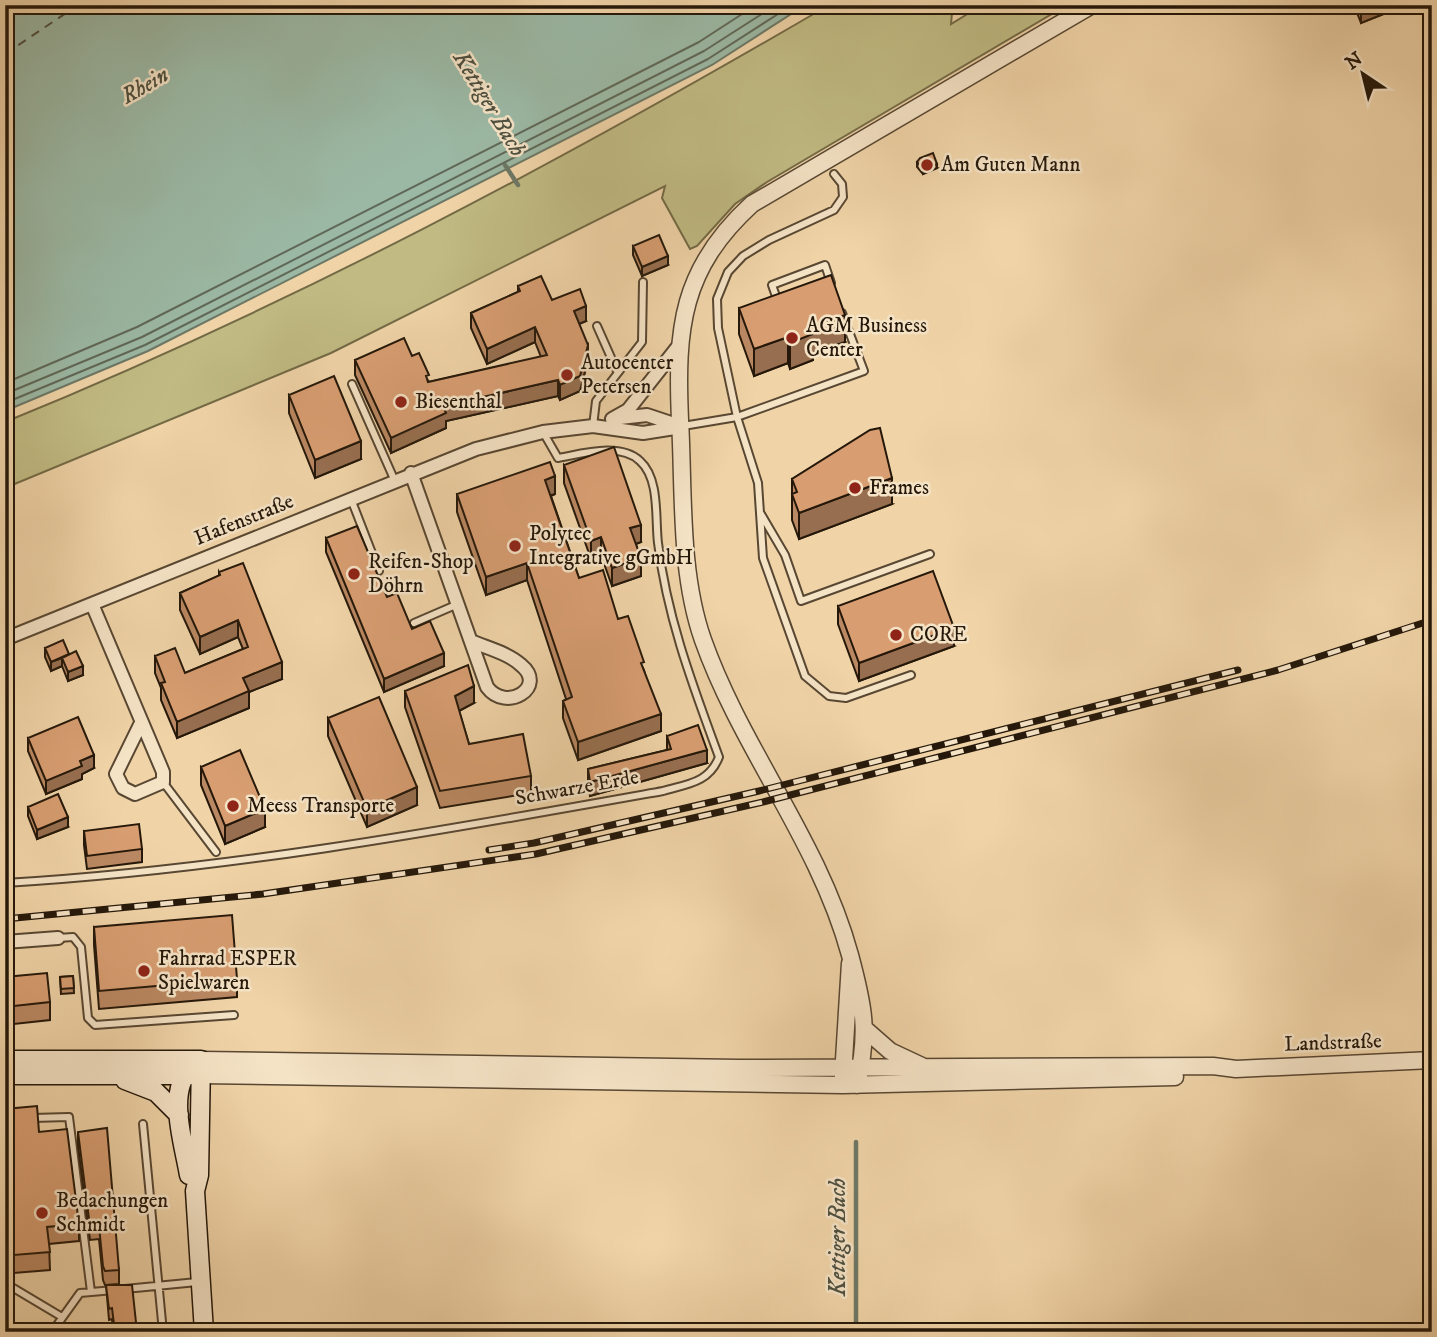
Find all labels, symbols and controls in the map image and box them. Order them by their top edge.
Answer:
north arrow [1328,38,1398,108]
water label: Kettiger Bach [446,45,532,162]
text: N [1341,47,1367,75]
water label: Rhein [115,61,174,112]
place label: Am Guten Mann [941,152,1080,178]
marker: Am Guten Mann [919,157,935,173]
place label: AGM Business Center [806,313,927,363]
marker: AGM Business Center [784,330,800,346]
place label: Autocenter Petersen [581,350,673,400]
marker: Autocenter Petersen [559,367,575,383]
place label: Biesenthal [415,389,503,415]
marker: Biesenthal [393,394,409,410]
place label: Frames [869,475,929,501]
marker: Frames [847,480,863,496]
street label: Hafenstraße [191,488,298,552]
place label: Polytec Integrative gGmbH [529,521,693,571]
marker: Polytec Integrative gGmbH [507,538,523,554]
place label: Reifen-Shop Döhrn [368,549,473,599]
marker: Reifen-Shop Döhrn [346,566,362,582]
place label: CORE [910,622,968,648]
marker: CORE [888,627,904,643]
street label: Schwarze Erde [513,764,641,812]
place label: Meess Transporte [247,793,395,819]
marker: Meess Transporte [225,798,241,814]
place label: Fahrrad ESPER Spielwaren [158,946,297,996]
marker: Fahrrad ESPER Spielwaren [136,963,152,979]
street label: Landstraße [1284,1028,1382,1058]
water label: Kettiger Bach [824,1178,853,1297]
place label: Bedachungen Schmidt [56,1188,168,1238]
marker: Bedachungen Schmidt [34,1205,50,1221]

